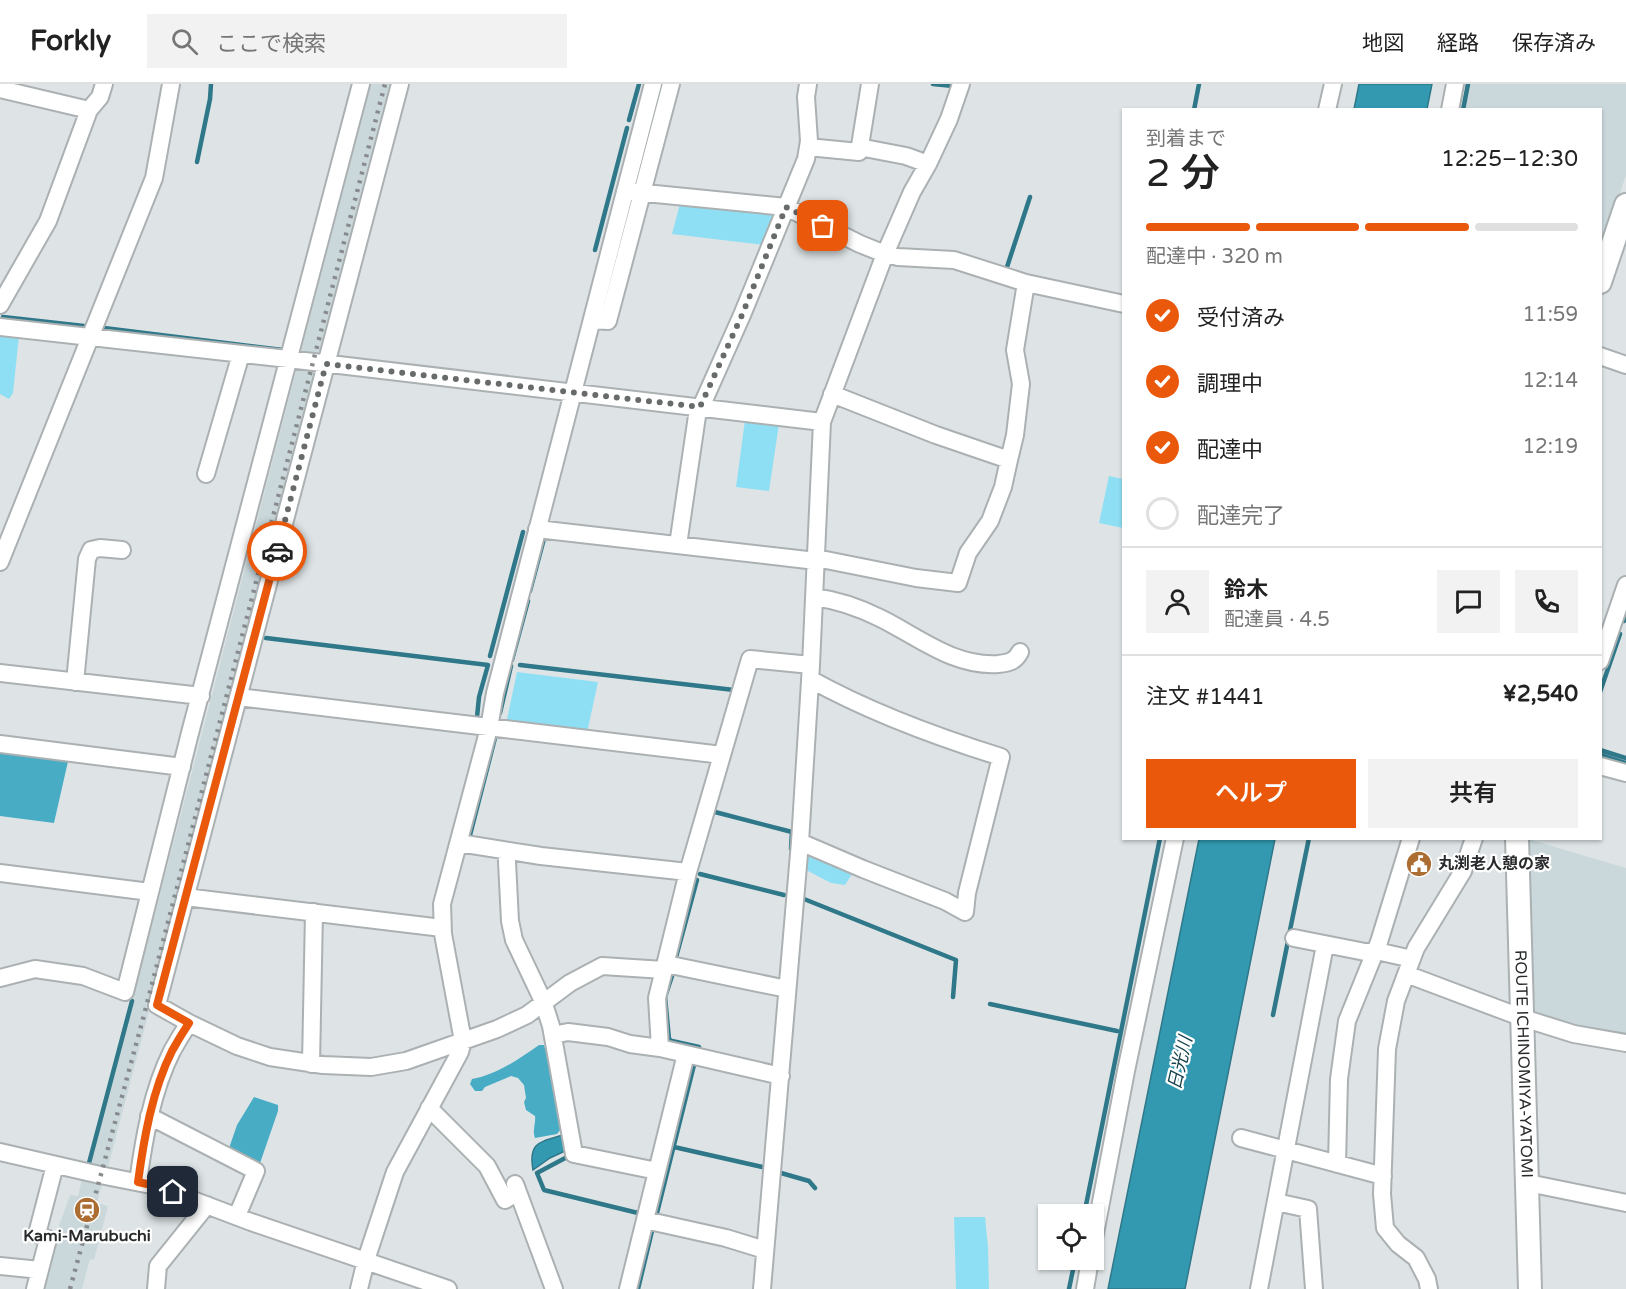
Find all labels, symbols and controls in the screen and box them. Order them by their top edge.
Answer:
search box [147,14,567,68]
text: Forkly [30,24,111,58]
icon: search [168,25,201,58]
text: ここで検索 [216,31,326,57]
text: 地図 [1362,31,1404,56]
text: 経路 [1437,31,1479,56]
text: 保存済み [1512,31,1596,56]
text: 到着まで [1146,127,1226,151]
text: 12:25–12:30 [1441,146,1578,172]
text: 2 分 [1146,150,1220,197]
pin [797,200,848,251]
icon: bag [806,209,839,242]
text: 配達中 · 320 m [1146,245,1283,269]
icon: check [1146,299,1179,332]
text: 11:59 [1523,303,1578,327]
text: 受付済み [1197,305,1285,331]
icon: check [1146,365,1179,398]
text: 12:14 [1523,369,1578,393]
text: 調理中 [1197,371,1263,397]
icon: check [1146,431,1179,464]
text: 12:19 [1523,435,1578,459]
text: 配達中 [1197,437,1263,463]
text: 配達完了 [1197,503,1285,529]
courier [247,521,307,581]
icon: car [261,535,294,568]
button: person [1146,570,1209,633]
button: chat [1437,570,1500,633]
button: phone [1515,570,1578,633]
text: 鈴木 [1224,577,1268,603]
text: 配達員 · 4.5 [1224,608,1330,632]
text: ¥2,540 [1503,681,1578,707]
text: 注文 #1441 [1146,684,1264,710]
button: ヘルプ [1146,759,1356,828]
button: 共有 [1368,759,1578,828]
public building icon: 丸渕老人憩の家 [1404,849,1434,879]
place label: 丸渕老人憩の家 [1438,854,1550,874]
street label: ROUTE ICHINOMIYA-YATOMI [1510,950,1537,1178]
water label: 日光川 [1163,1032,1197,1092]
pin [147,1166,198,1217]
icon: home [156,1175,189,1208]
station icon: Kami-Marubuchi [72,1195,102,1225]
map controls [1038,1204,1104,1270]
button: locate [1038,1204,1104,1270]
place label: Kami-Marubuchi [23,1226,151,1246]

